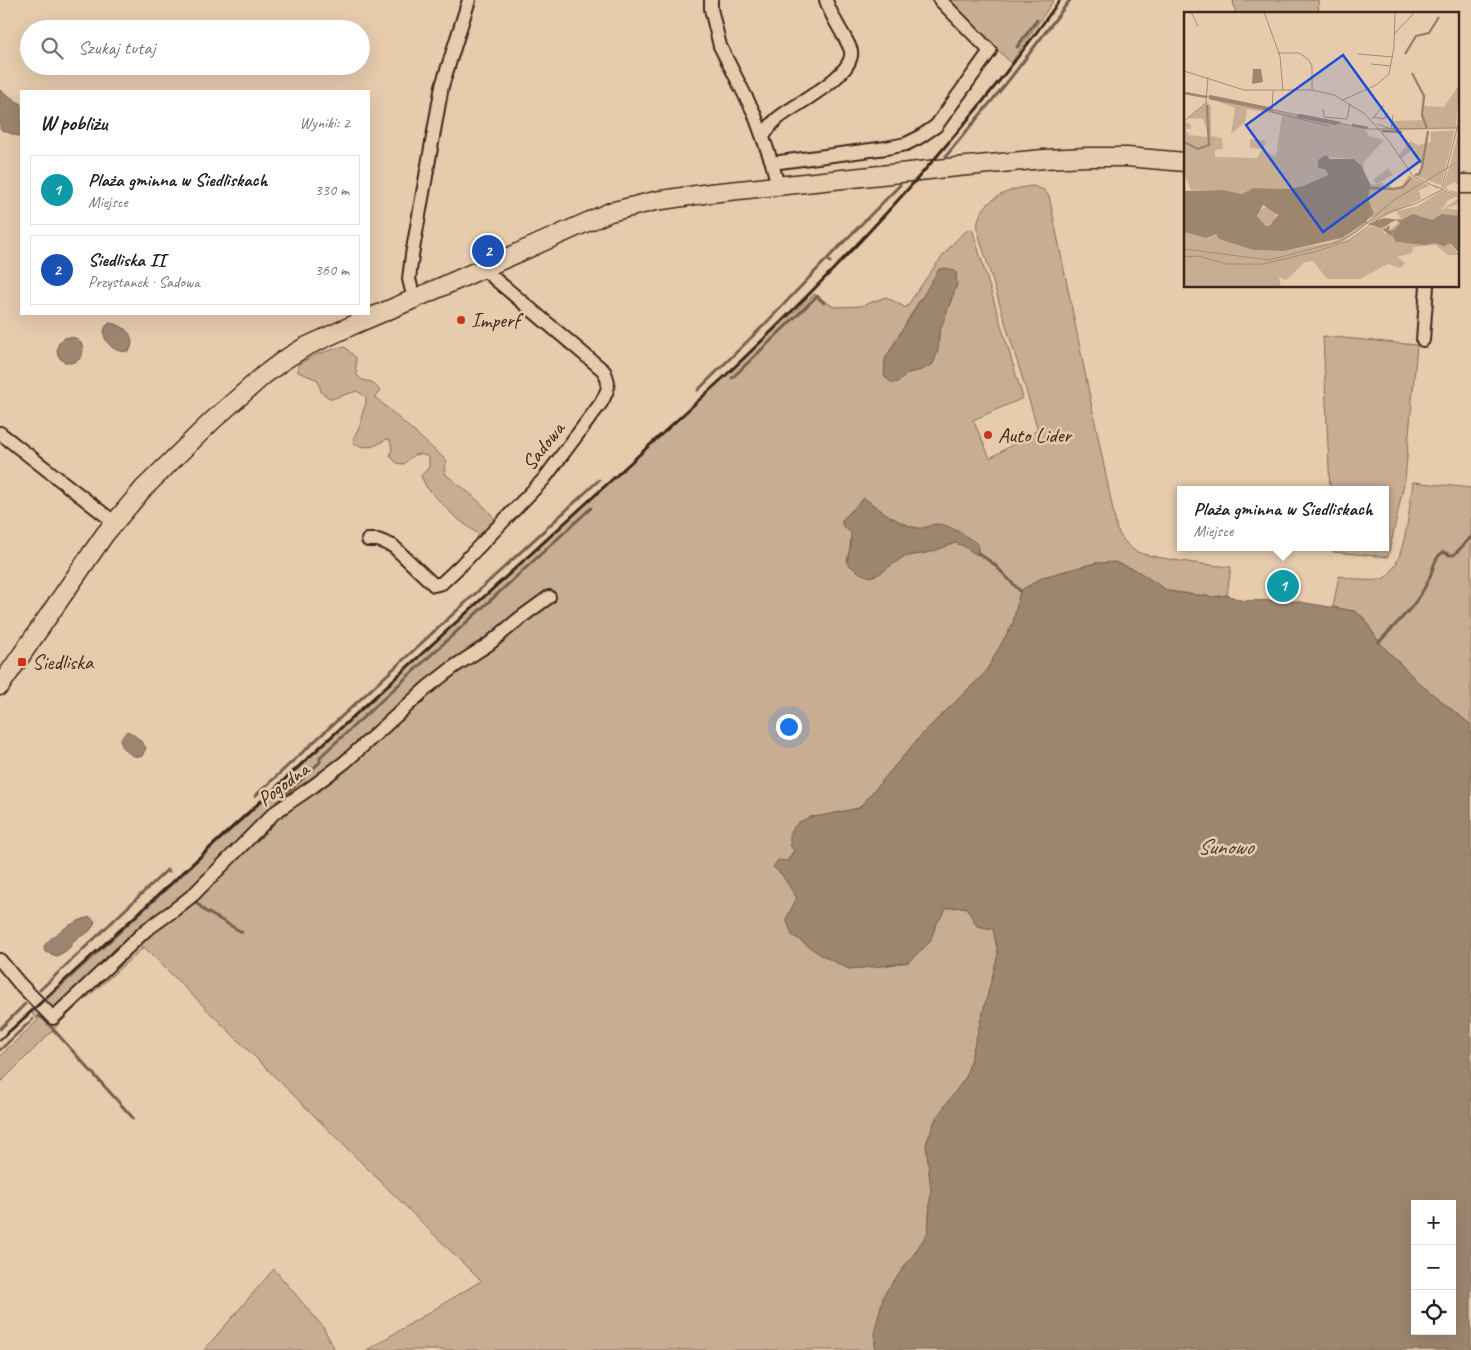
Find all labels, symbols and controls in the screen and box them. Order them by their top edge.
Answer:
inset map [1184,12,1458,288]
search box [20,20,370,75]
icon: search [38,34,66,62]
text: Szukaj tutaj [78,36,155,60]
text: W pobliżu [40,110,107,136]
text: Wyniki: 2 [299,113,350,133]
text: Plaża gminna w Siedliskach [88,168,267,192]
text: 1 [53,180,61,200]
text: 330 m [315,180,349,200]
text: Miejsce [88,192,128,212]
pin: 2 [472,232,504,270]
text: Siedliska II [88,248,165,272]
text: 2 [53,260,61,280]
text: 360 m [315,260,349,280]
text: Przystanek · Sadowa [88,272,200,292]
place label: Imperf [471,307,524,333]
marker: Imperf [455,314,467,326]
street label: Sadowa [516,415,571,475]
place label: Auto Lider [998,422,1072,448]
marker: Auto Lider [982,429,994,441]
popup [1177,486,1389,551]
text: Plaża gminna w Siedliskach [1193,497,1373,521]
text: Miejsce [1193,521,1233,541]
pin: 1 [1267,567,1299,605]
place label: Siedliska [32,649,95,675]
marker: Siedliska [16,656,28,668]
your location [776,714,802,740]
street label: Pogodna [252,755,316,812]
water label: Sunowo [1197,833,1256,861]
map controls [1411,1200,1456,1335]
button: + [1411,1200,1456,1245]
button: − [1411,1245,1456,1290]
button: locate [1411,1290,1456,1335]

